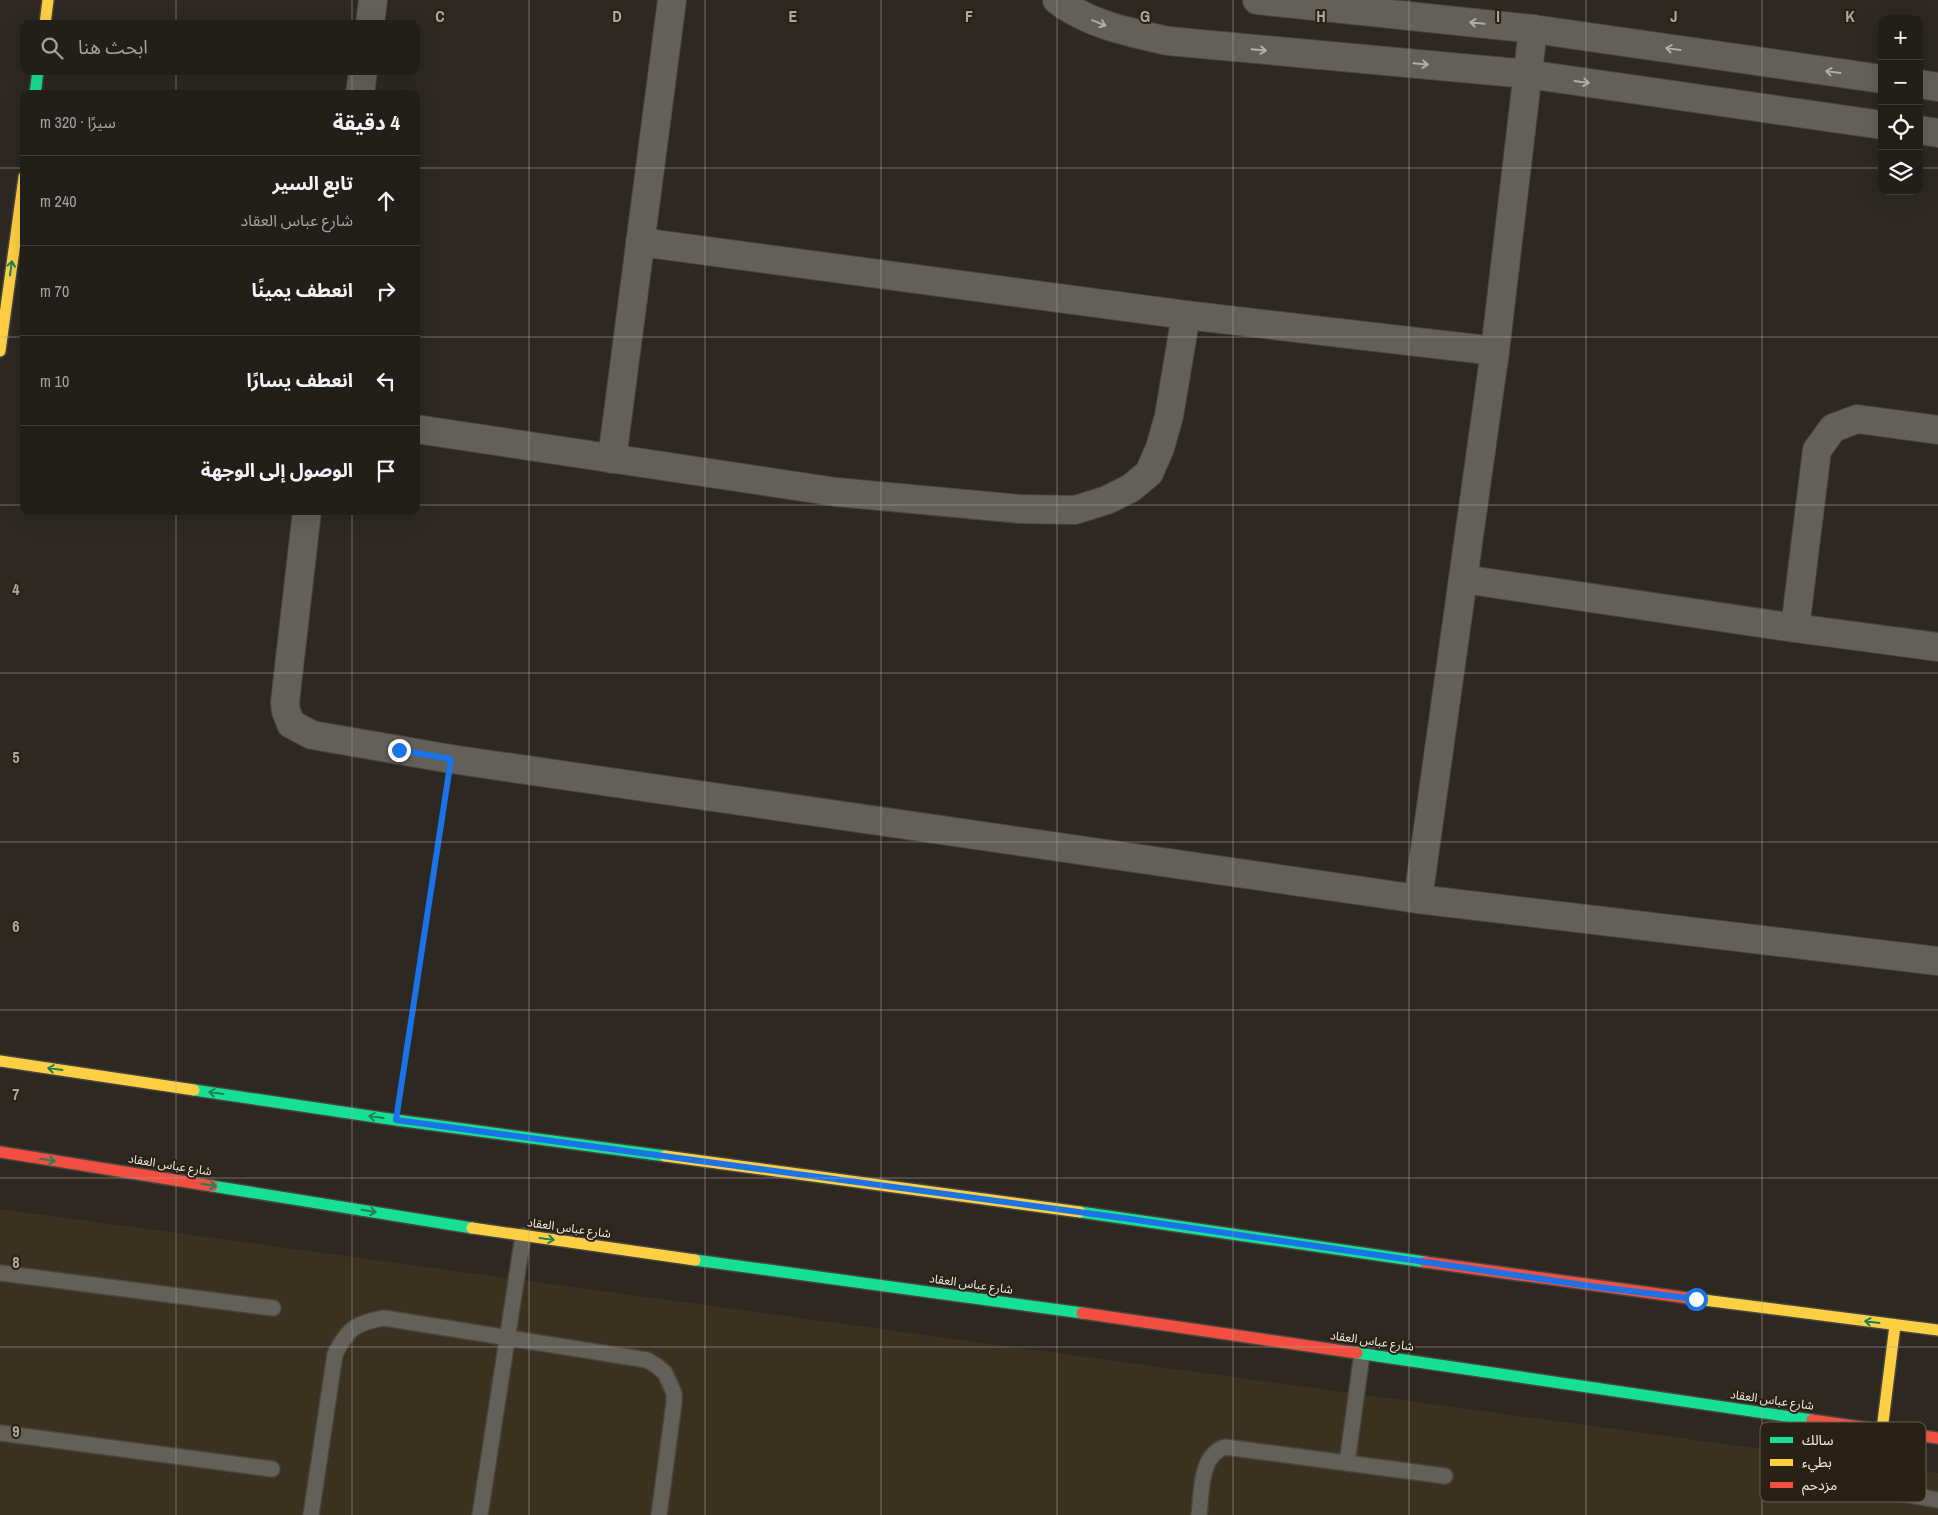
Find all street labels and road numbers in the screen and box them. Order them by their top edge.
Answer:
street label: شارع عباس العقاد [127,1150,213,1180]
street label: شارع عباس العقاد [526,1214,612,1243]
street label: شارع عباس العقاد [928,1270,1014,1299]
street label: شارع عباس العقاد [1329,1327,1415,1356]
street label: شارع عباس العقاد [1729,1386,1815,1415]

